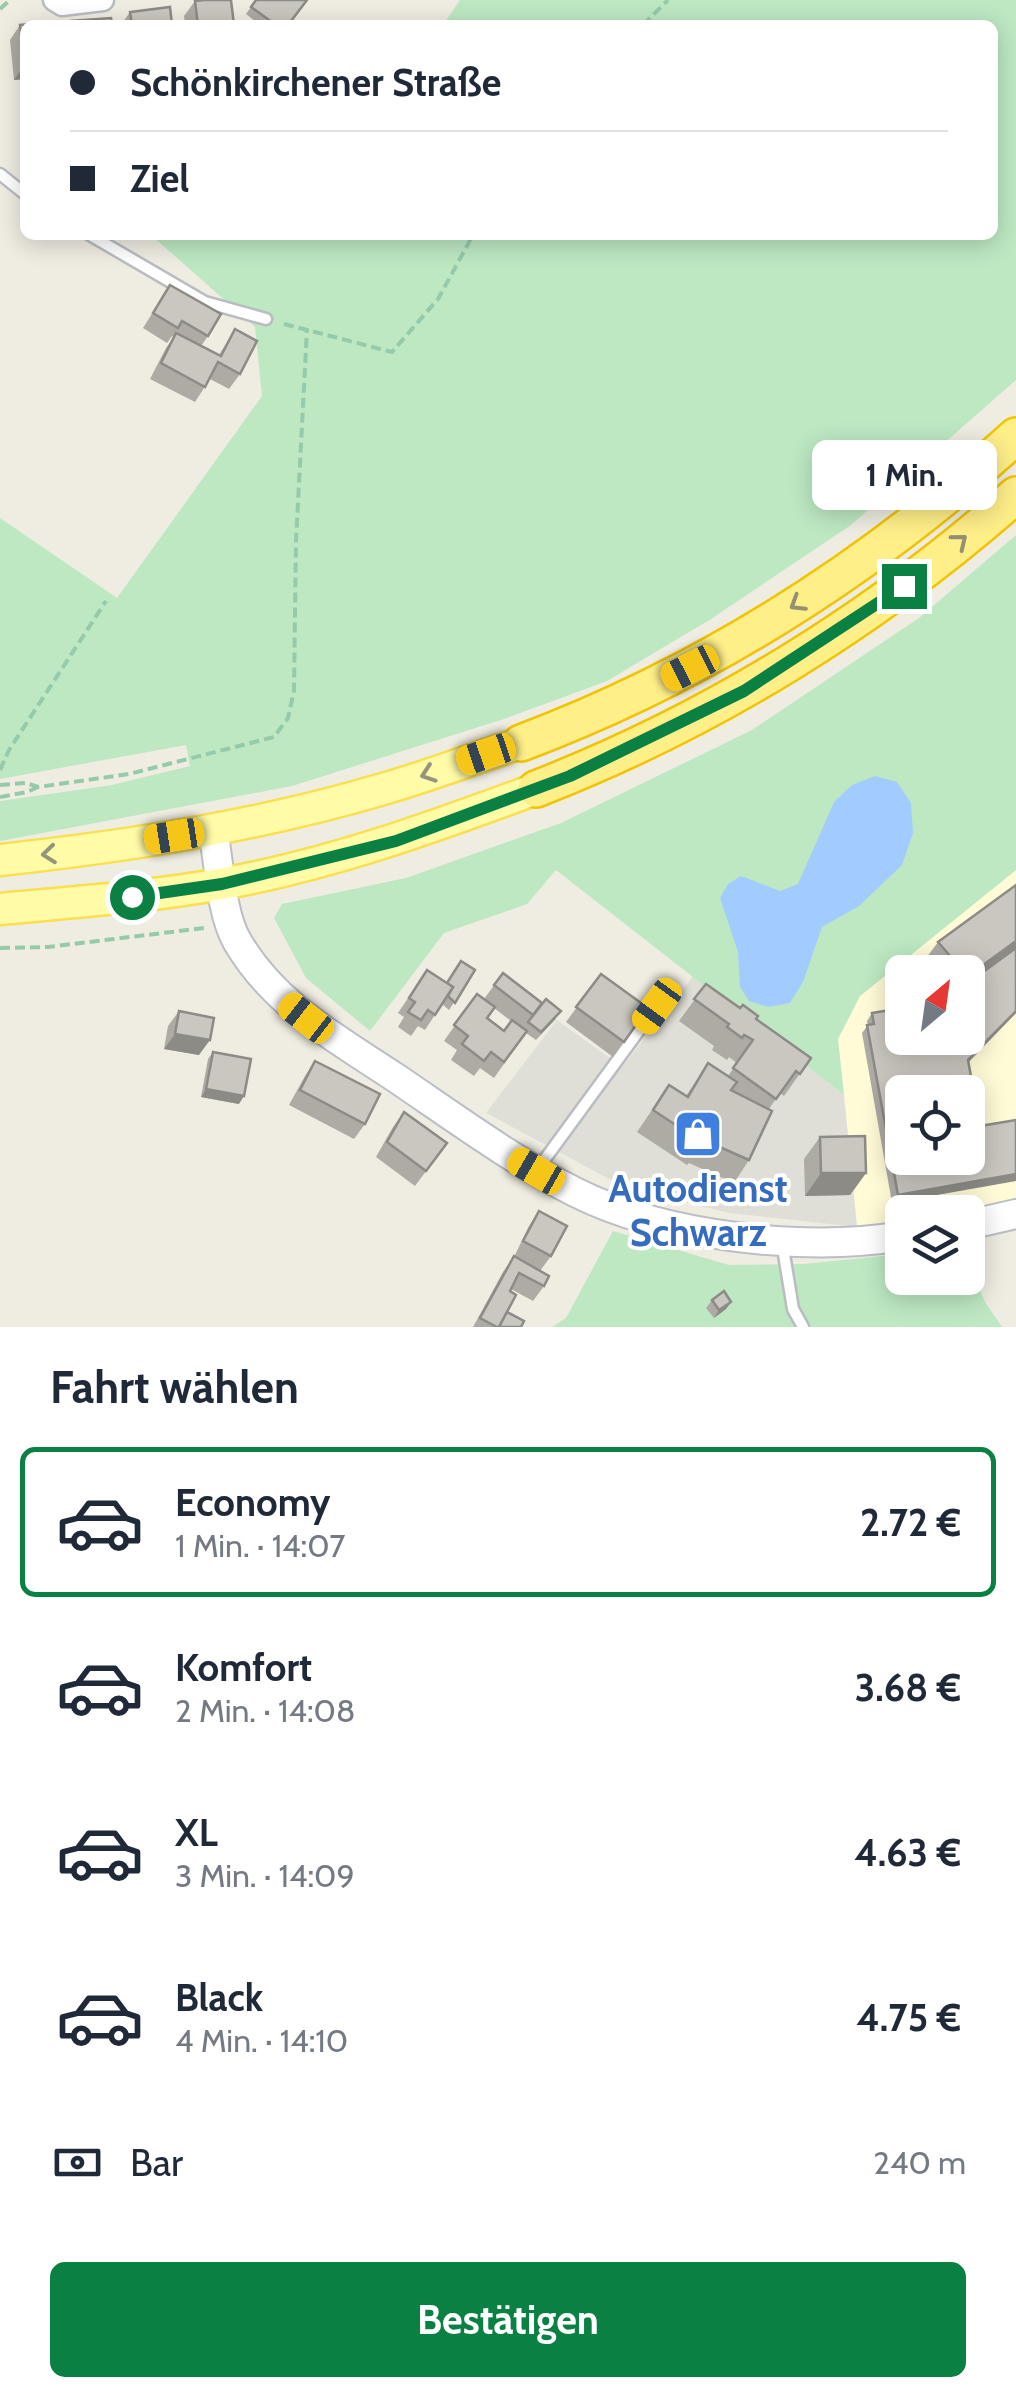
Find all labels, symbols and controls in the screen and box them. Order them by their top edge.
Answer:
text: Schönkirchener Straße [130,59,501,106]
text: Ziel [130,155,189,202]
callout: 1 Min. [812,441,996,511]
text: 1 Min. [866,455,943,494]
one-way arrow [949,535,967,553]
route end [882,564,927,609]
one-way arrow [789,592,807,611]
car [656,641,724,695]
car [453,730,519,778]
one-way arrow [421,762,438,783]
car [142,816,206,856]
one-way arrow [40,843,56,864]
route start [110,875,155,920]
north arrow [885,955,985,1055]
map controls [885,955,985,1295]
car [627,973,687,1039]
car [273,988,339,1048]
button: locate [885,1075,985,1175]
shop icon: Autodienst Schwarz [672,1108,724,1160]
car [503,1143,569,1199]
place label: Autodienst Schwarz [608,1165,788,1256]
button: layers [885,1195,985,1295]
text: Fahrt wählen [50,1360,299,1414]
icon: car [55,1477,145,1567]
text: Economy [175,1479,330,1526]
text: 2.72 € [860,1499,961,1546]
text: 1 Min. · 14:07 [175,1526,345,1565]
icon: car [55,1642,145,1732]
text: Komfort [175,1644,312,1691]
text: 3.68 € [855,1664,961,1711]
text: 2 Min. · 14:08 [175,1691,355,1730]
icon: car [55,1807,145,1897]
text: XL [175,1809,218,1856]
text: 4.63 € [854,1829,961,1876]
text: 3 Min. · 14:09 [175,1856,355,1895]
icon: car [55,1972,145,2062]
text: Black [175,1974,263,2021]
text: 4.75 € [856,1994,961,2041]
text: 4 Min. · 14:10 [175,2021,348,2060]
icon: cash [50,2135,105,2190]
text: Bar [130,2139,183,2186]
text: 240 m [873,2143,966,2182]
button: Bestätigen [50,2262,966,2377]

